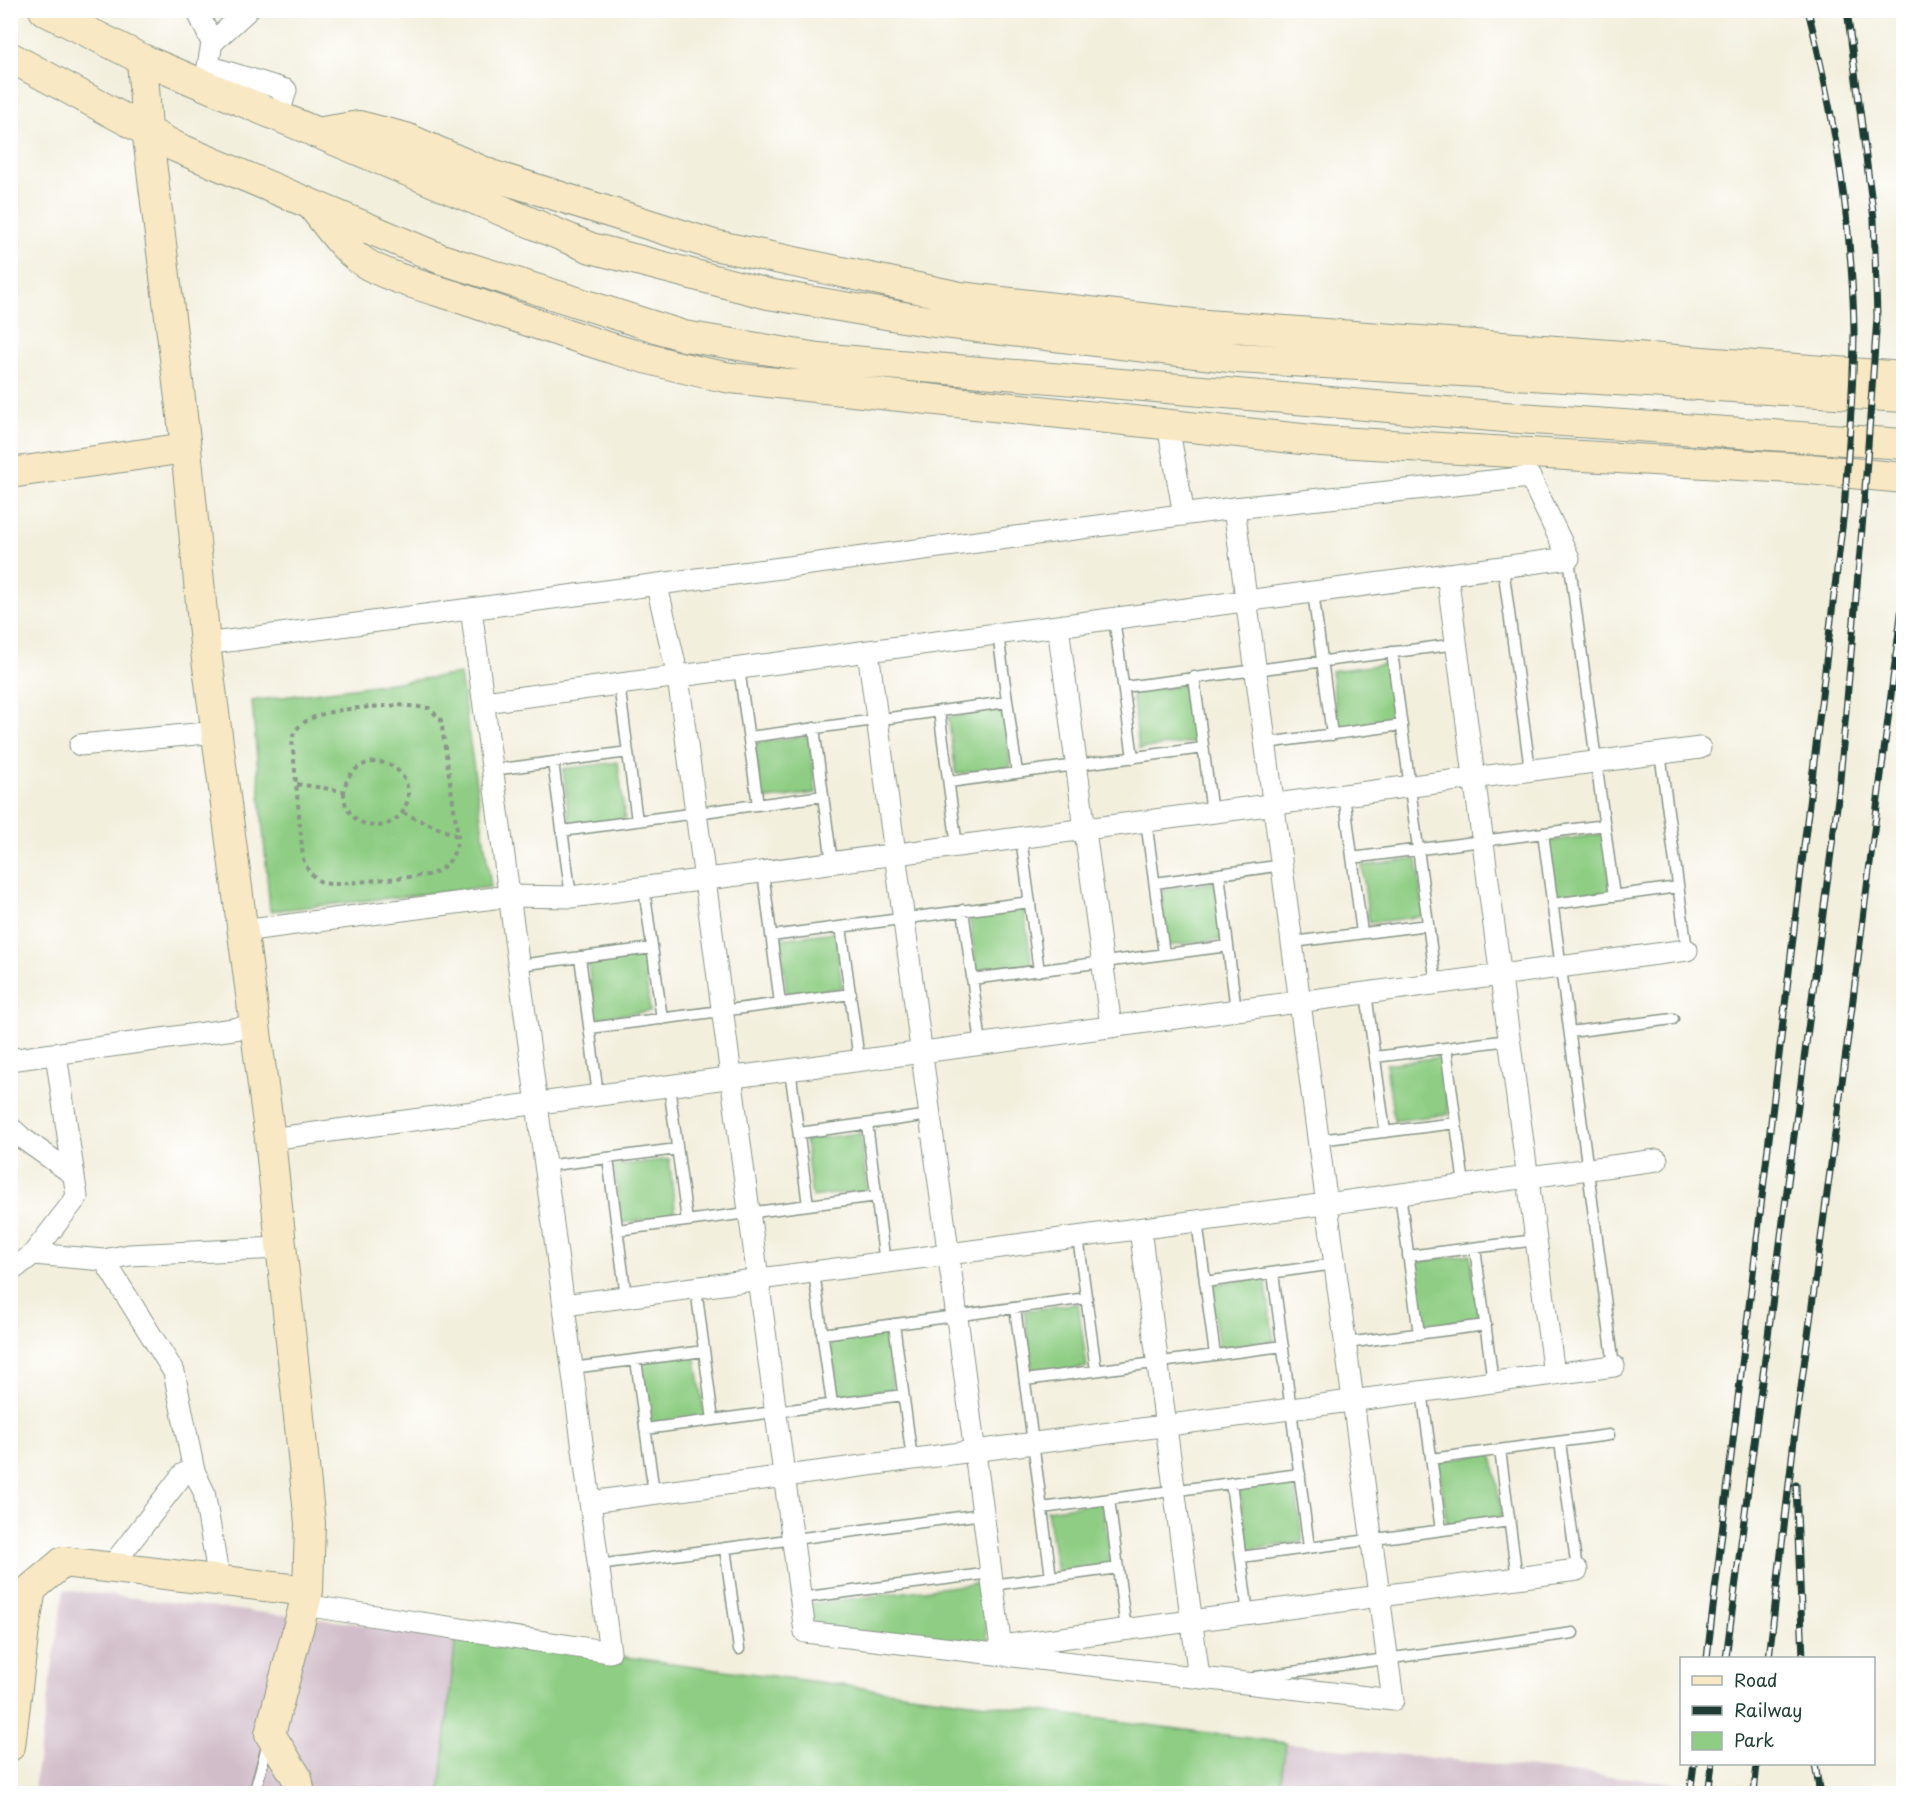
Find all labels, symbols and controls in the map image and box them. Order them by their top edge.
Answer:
legend [1680,1657,1875,1765]
text: Road [1734,1666,1778,1693]
text: Railway [1734,1696,1802,1723]
text: Park [1734,1726,1774,1753]

